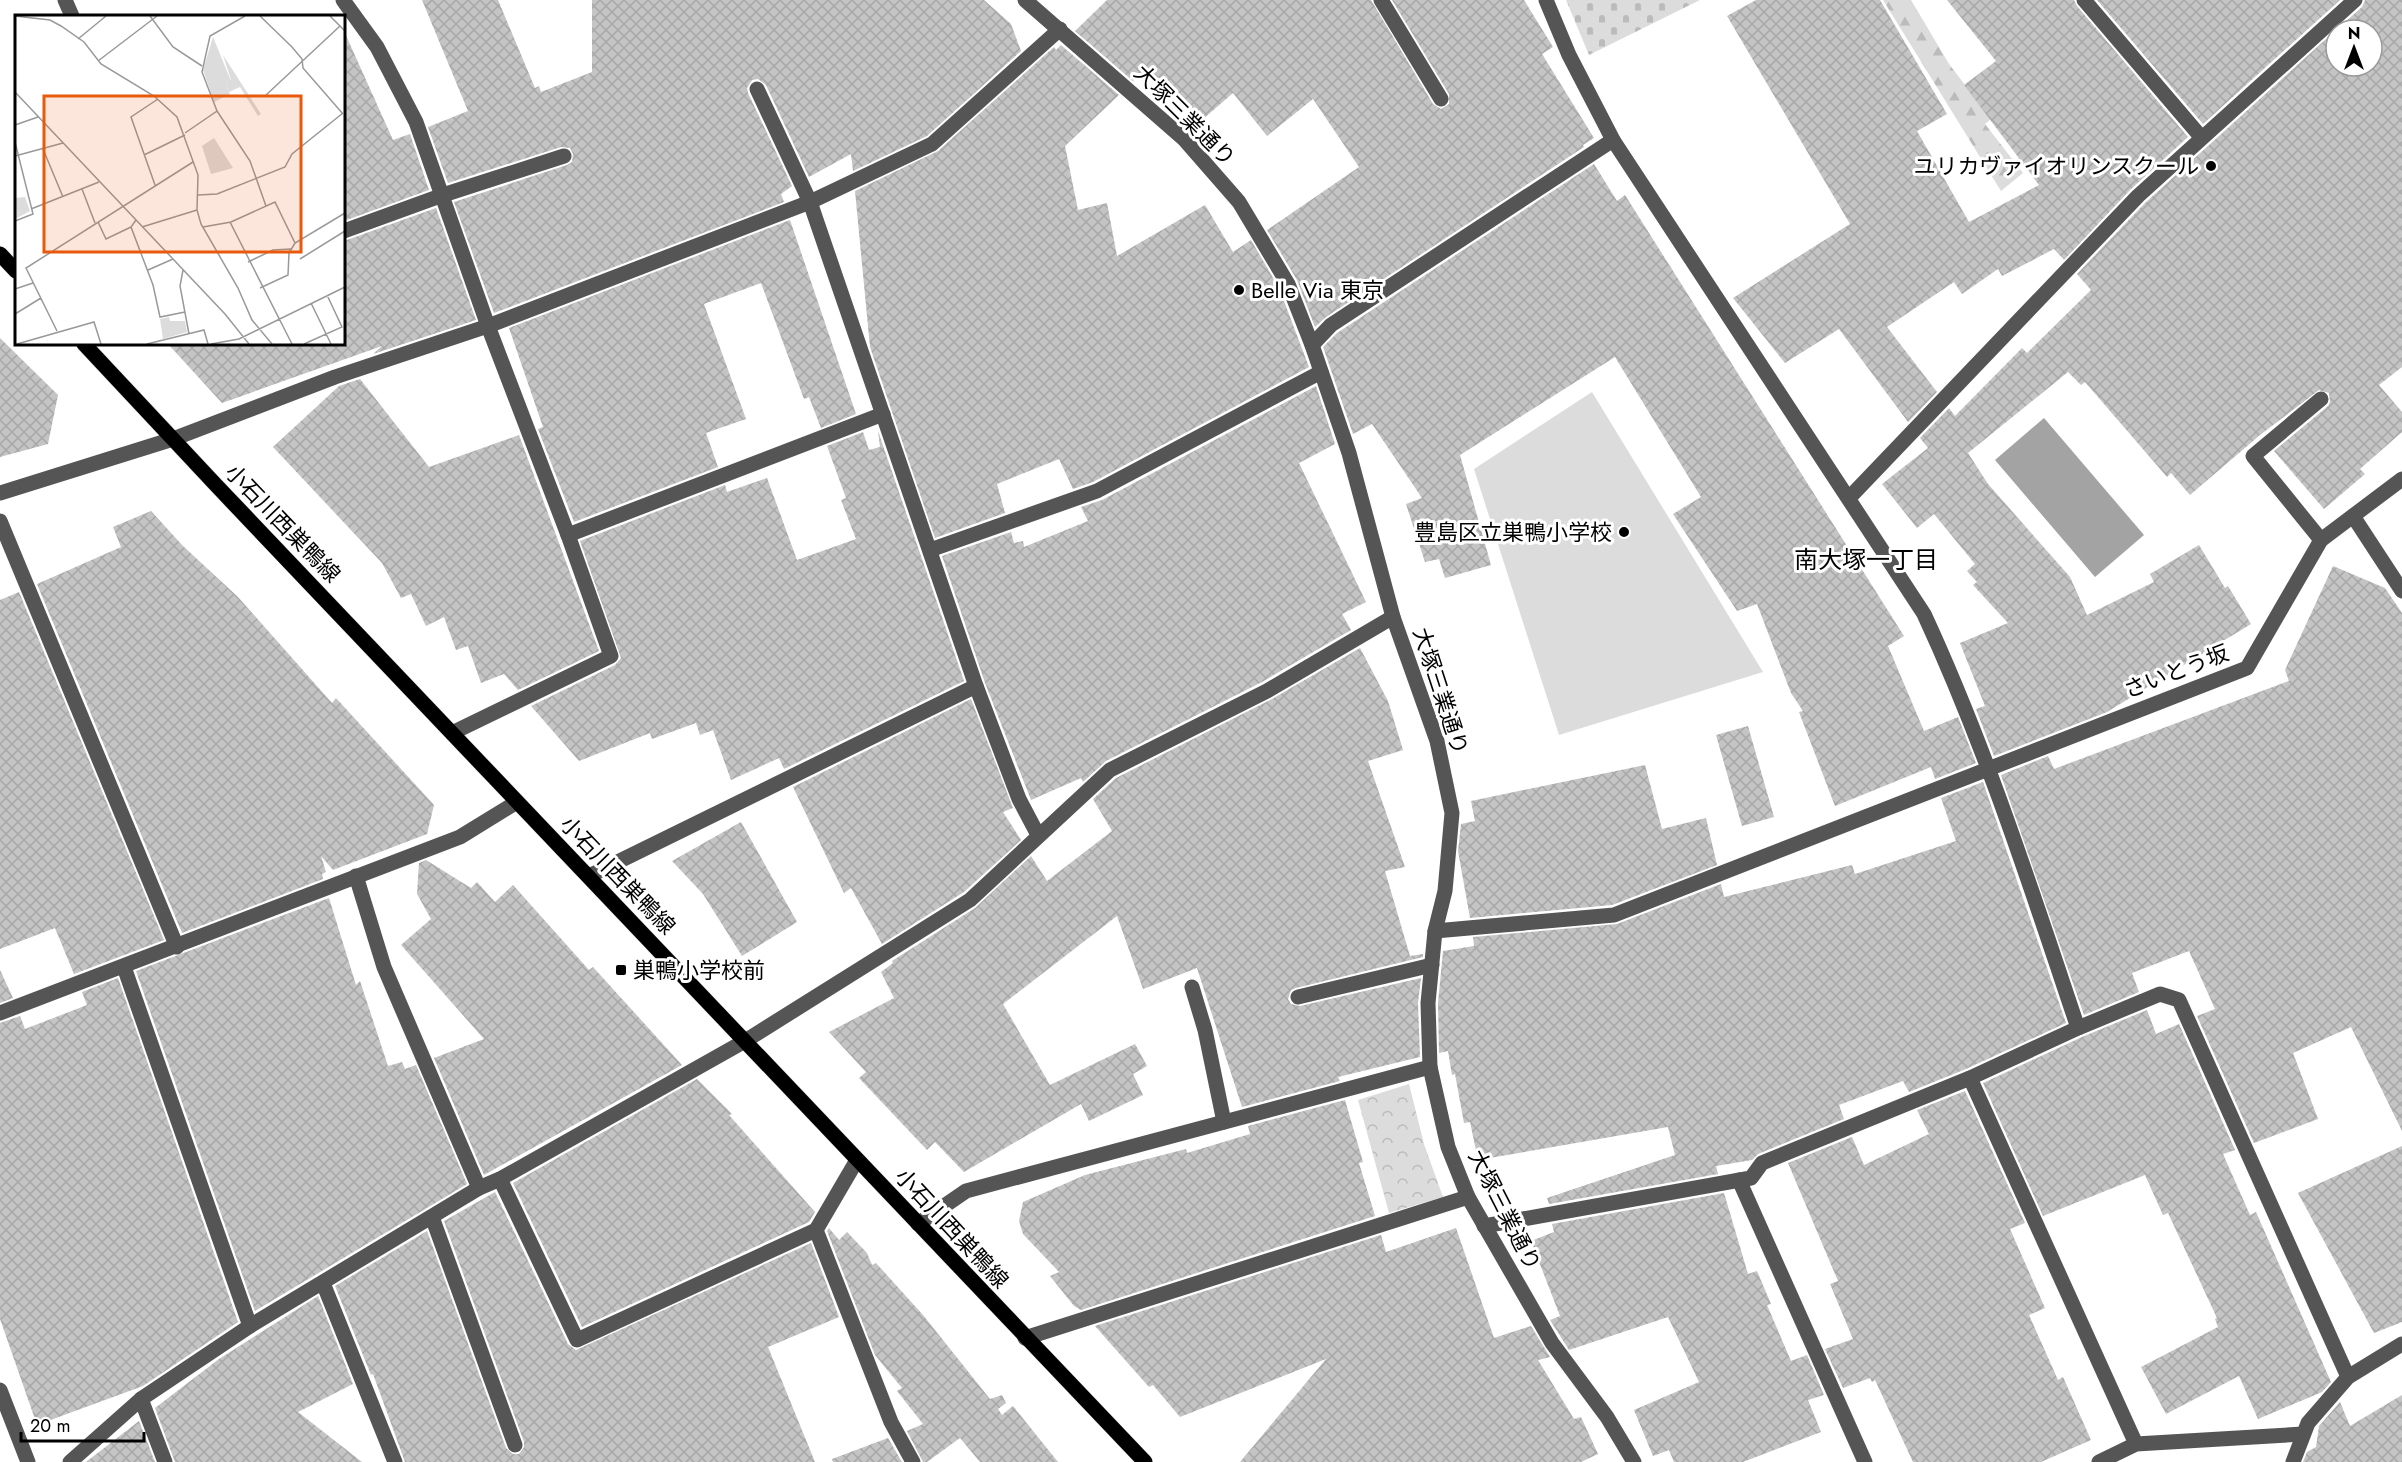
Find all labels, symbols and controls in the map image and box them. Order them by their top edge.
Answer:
inset map [15,15,345,345]
north arrow [2324,18,2384,78]
text: N [2348,22,2360,45]
street label: 大塚三業通り [1127,57,1243,173]
place label: ユリカヴァイオリンスクール [1913,150,2199,182]
marker: ユリカヴァイオリンスクール [2204,159,2218,173]
place label: Belle Via 東京 [1251,274,1384,306]
marker: Belle Via 東京 [1232,283,1246,297]
street label: 小石川西巣鴨線 [218,456,348,590]
place label: 豊島区立巣鴨小学校 [1414,516,1612,548]
marker: 豊島区立巣鴨小学校 [1617,525,1631,539]
district label: 南大塚一丁目 [1794,542,1938,577]
street label: 大塚三業通り [1405,623,1477,759]
street label: さいとう坂 [2119,636,2233,706]
street label: 小石川西巣鴨線 [553,808,683,942]
place label: 巣鴨小学校前 [633,954,765,986]
marker: 巣鴨小学校前 [614,963,628,977]
street label: 大塚三業通り [1461,1144,1549,1276]
street label: 小石川西巣鴨線 [888,1161,1016,1295]
scale bar [21,1405,144,1443]
text: 20 m [30,1413,70,1439]

